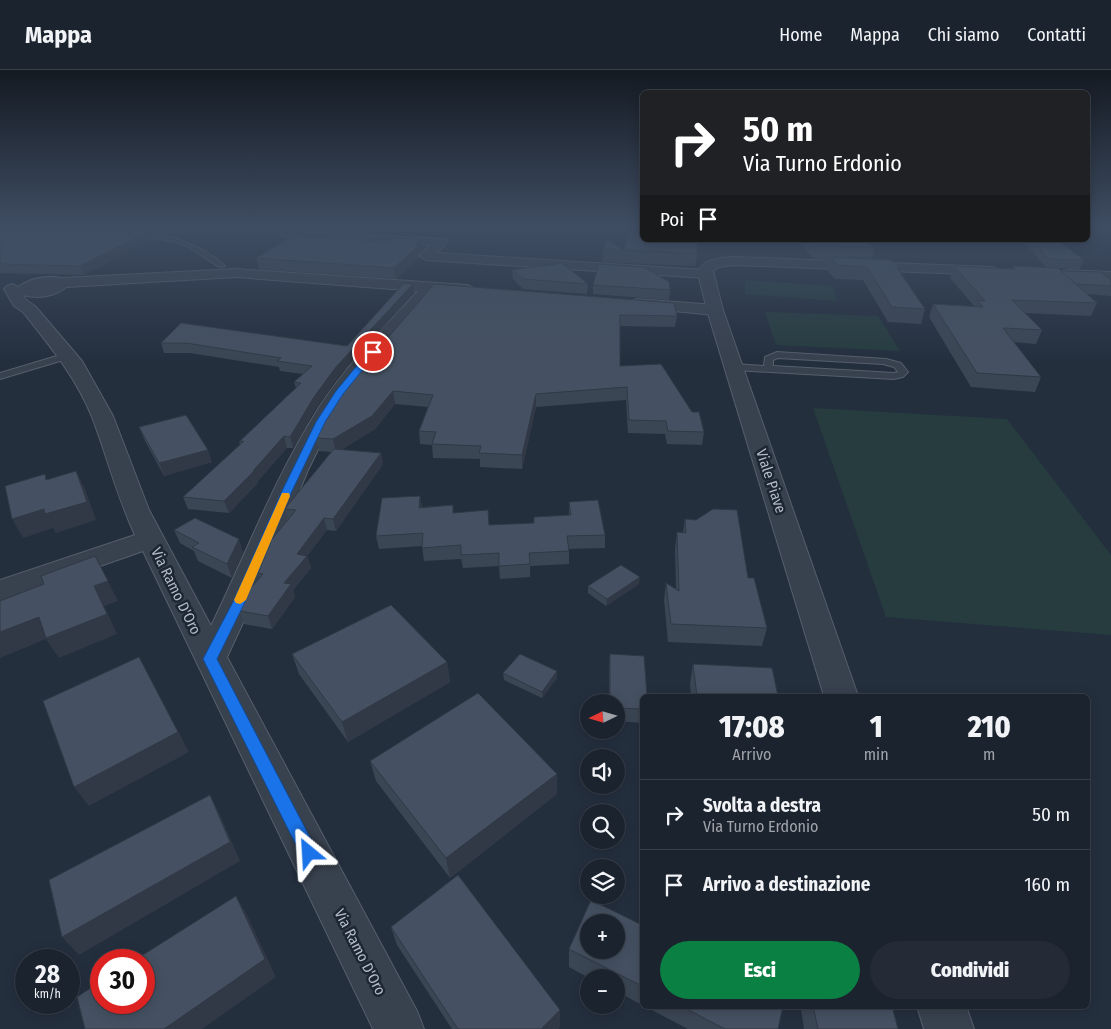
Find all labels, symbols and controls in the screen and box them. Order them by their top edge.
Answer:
text: Mappa [25,21,92,49]
text: Home [779,24,822,46]
text: Mappa [850,24,900,46]
text: Chi siamo [928,24,999,46]
text: Contatti [1027,24,1086,46]
text: 50 m [743,108,813,150]
icon: right [660,110,725,175]
text: Via Turno Erdonio [743,150,902,177]
icon: arrive [694,205,722,233]
text: Poi [660,208,684,231]
pin [352,331,394,373]
icon: arrive [359,338,387,366]
street label: Viale Piave [752,447,790,515]
street label: Via Ramo D'Oro [147,545,205,637]
north arrow [580,694,625,739]
map controls [580,694,625,1014]
text: 17:08 [719,709,785,745]
text: 1 [870,709,883,745]
text: 210 [968,709,1011,745]
text: Arrivo [732,745,771,764]
text: min [864,745,889,764]
text: m [983,745,995,764]
button: sound [580,749,625,794]
text: Svolta a destra [703,794,821,817]
icon: right [660,801,688,829]
text: 50 m [1032,803,1070,826]
button: search [580,804,625,849]
text: Via Turno Erdonio [703,817,818,836]
position arrow [282,826,334,878]
button: layers [580,859,625,904]
icon: arrive [660,871,688,899]
text: Arrivo a destinazione [703,873,870,896]
text: 160 m [1024,873,1070,896]
street label: Via Ramo D'Oro [331,906,390,998]
button: + [580,914,625,959]
button: Esci [660,941,860,999]
button: Condividi [870,941,1070,999]
speed limit sign: 30 [90,949,155,1014]
text: 28 [35,960,60,990]
button: − [580,969,625,1014]
text: km/h [34,987,61,1001]

